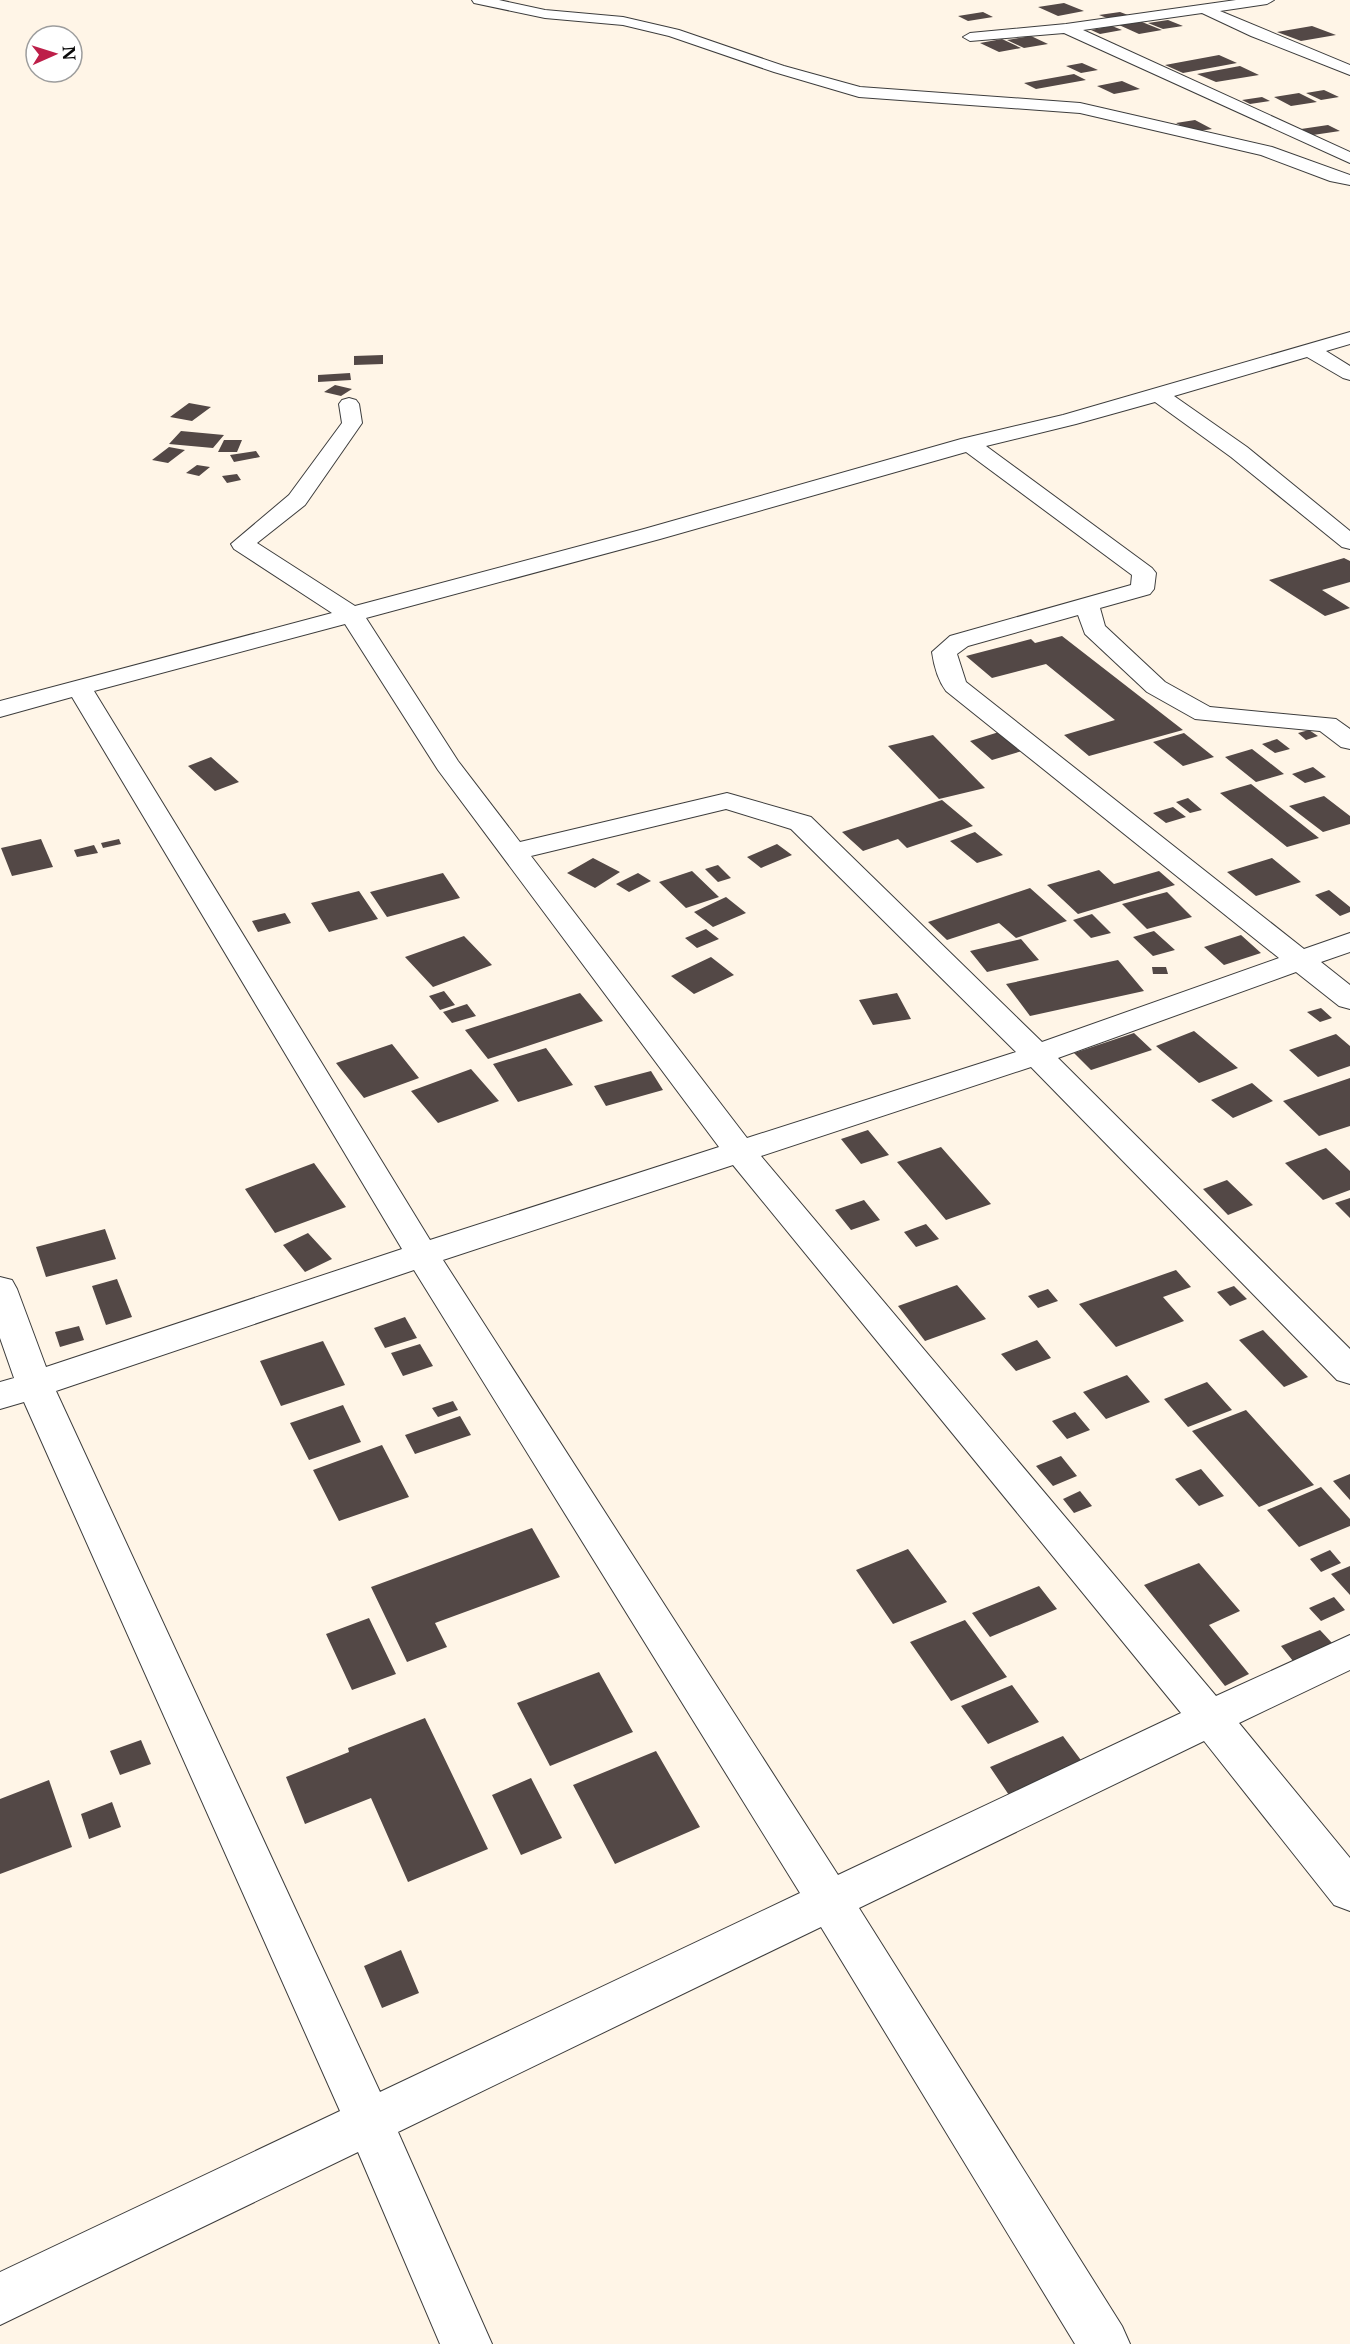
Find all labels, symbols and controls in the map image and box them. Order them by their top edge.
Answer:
north arrow [24,24,84,84]
text: N [59,45,79,61]

